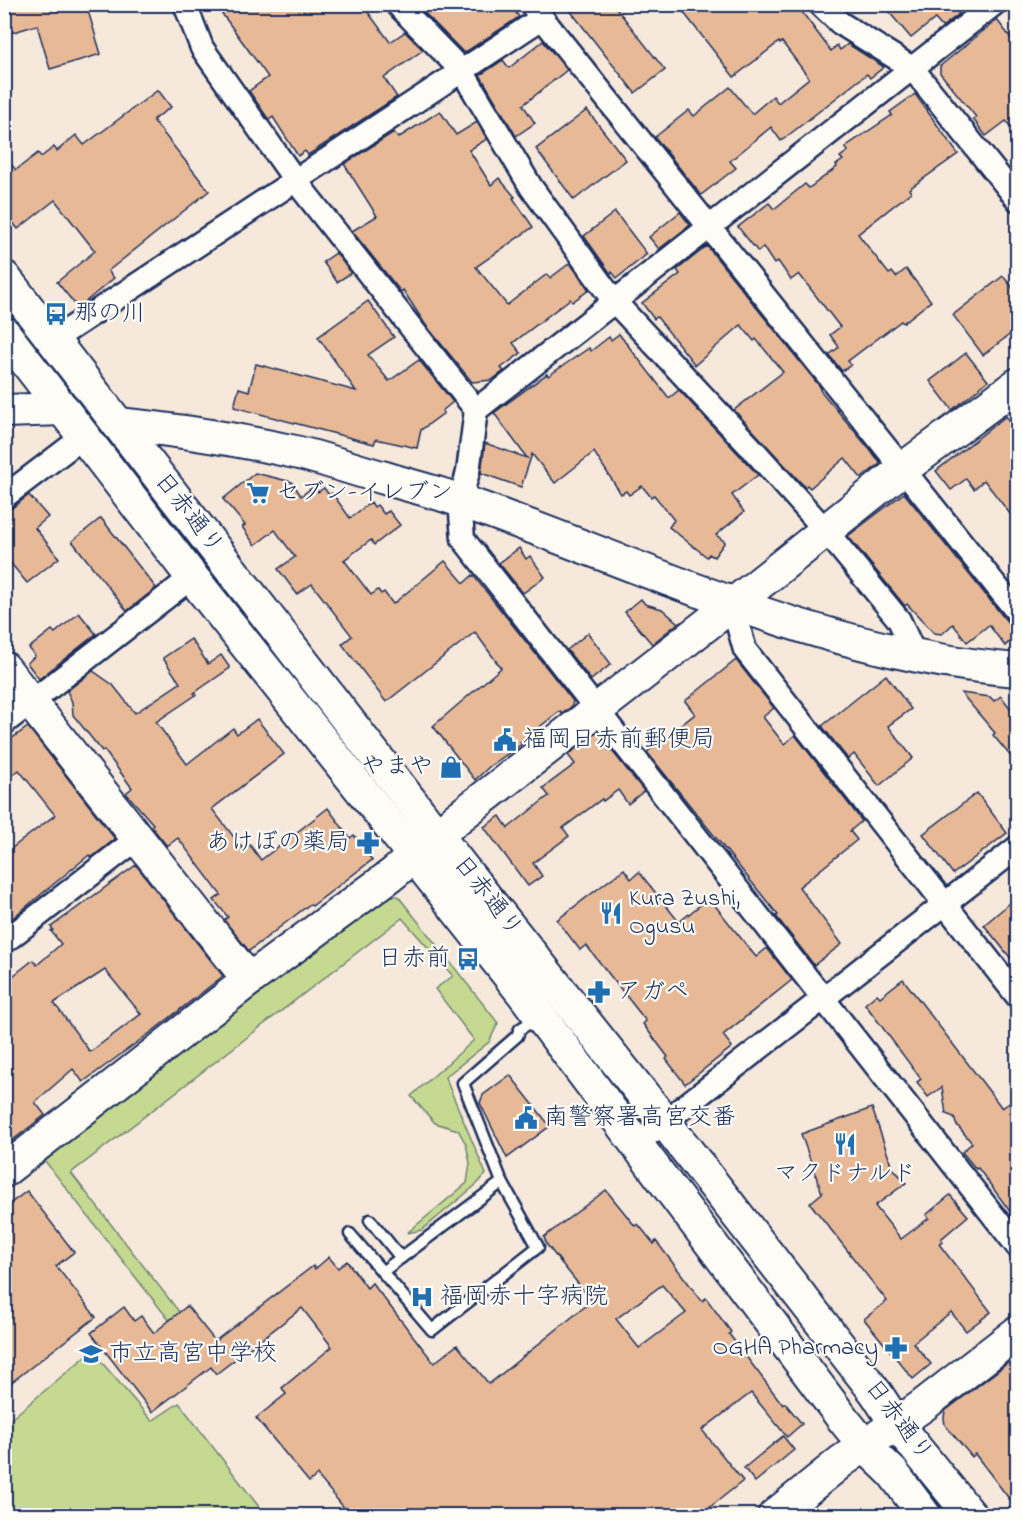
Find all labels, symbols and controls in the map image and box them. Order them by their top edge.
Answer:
place label: 那の川 [74,297,146,332]
bus stop icon: 那の川 [43,301,69,327]
street label: 日赤通り [145,465,231,563]
place label: セブン-イレブン [276,476,453,511]
supermarket icon: セブン-イレブン [245,480,271,506]
place label: 福岡日赤前郵便局 [523,723,715,758]
public building icon: 福岡日赤前郵便局 [492,727,518,753]
place label: やまや [361,750,433,785]
shop icon: やまや [438,754,464,780]
place label: あけぼの薬局 [206,826,350,861]
pharmacy icon: あけぼの薬局 [355,830,381,856]
street label: 日赤通り [444,848,530,946]
place label: Kura Zushi, Ogusu [629,882,740,945]
restaurant icon: Kura Zushi, Ogusu [598,900,624,926]
place label: 日赤前 [378,942,450,977]
bus stop icon: 日赤前 [455,946,481,972]
place label: アガペ [617,975,689,1010]
pharmacy icon: アガペ [586,979,612,1005]
place label: 南警察署高宮交番 [544,1101,736,1136]
public building icon: 南警察署高宮交番 [513,1105,539,1131]
restaurant icon: マクドナルド [832,1131,858,1157]
place label: マクドナルド [774,1157,916,1192]
place label: 福岡赤十字病院 [440,1280,608,1315]
hospital icon: 福岡赤十字病院 [409,1284,435,1310]
place label: OGHA Pharmacy [713,1331,878,1367]
pharmacy icon: OGHA Pharmacy [883,1335,909,1361]
place label: 市立高宮中学校 [109,1337,277,1372]
school or university icon: 市立高宮中学校 [78,1341,104,1367]
street label: 日赤通り [855,1372,941,1470]

